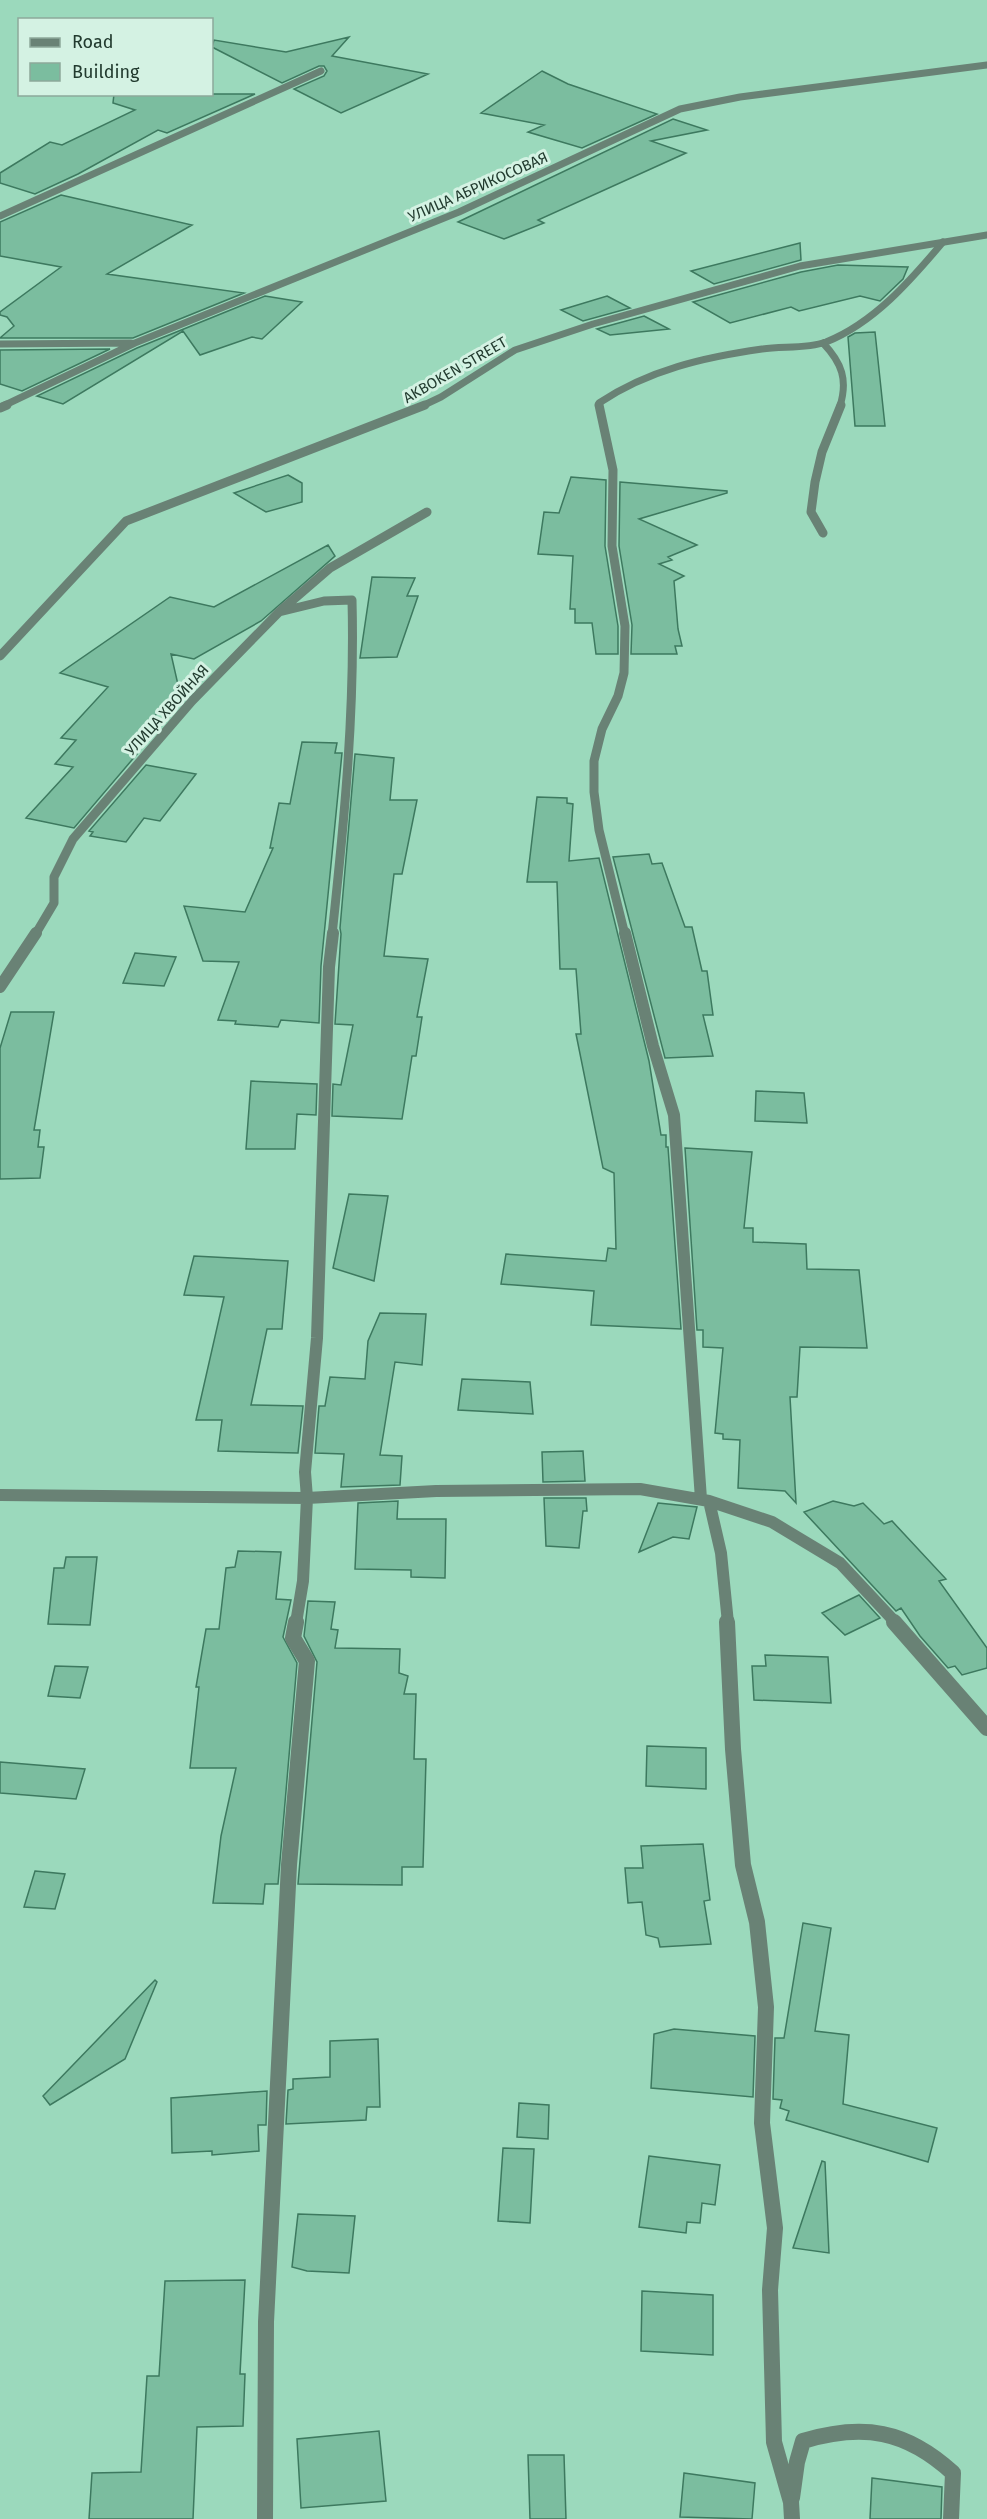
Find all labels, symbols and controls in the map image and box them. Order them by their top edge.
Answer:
legend [18,18,213,96]
text: Road [72,31,114,53]
text: Building [72,61,140,83]
street label: УЛИЦА АБРИКОСОВАЯ [405,148,551,226]
street label: AKBOKEN STREET [400,333,510,407]
street label: УЛИЦА ХВОЙНАЯ [121,661,213,759]

